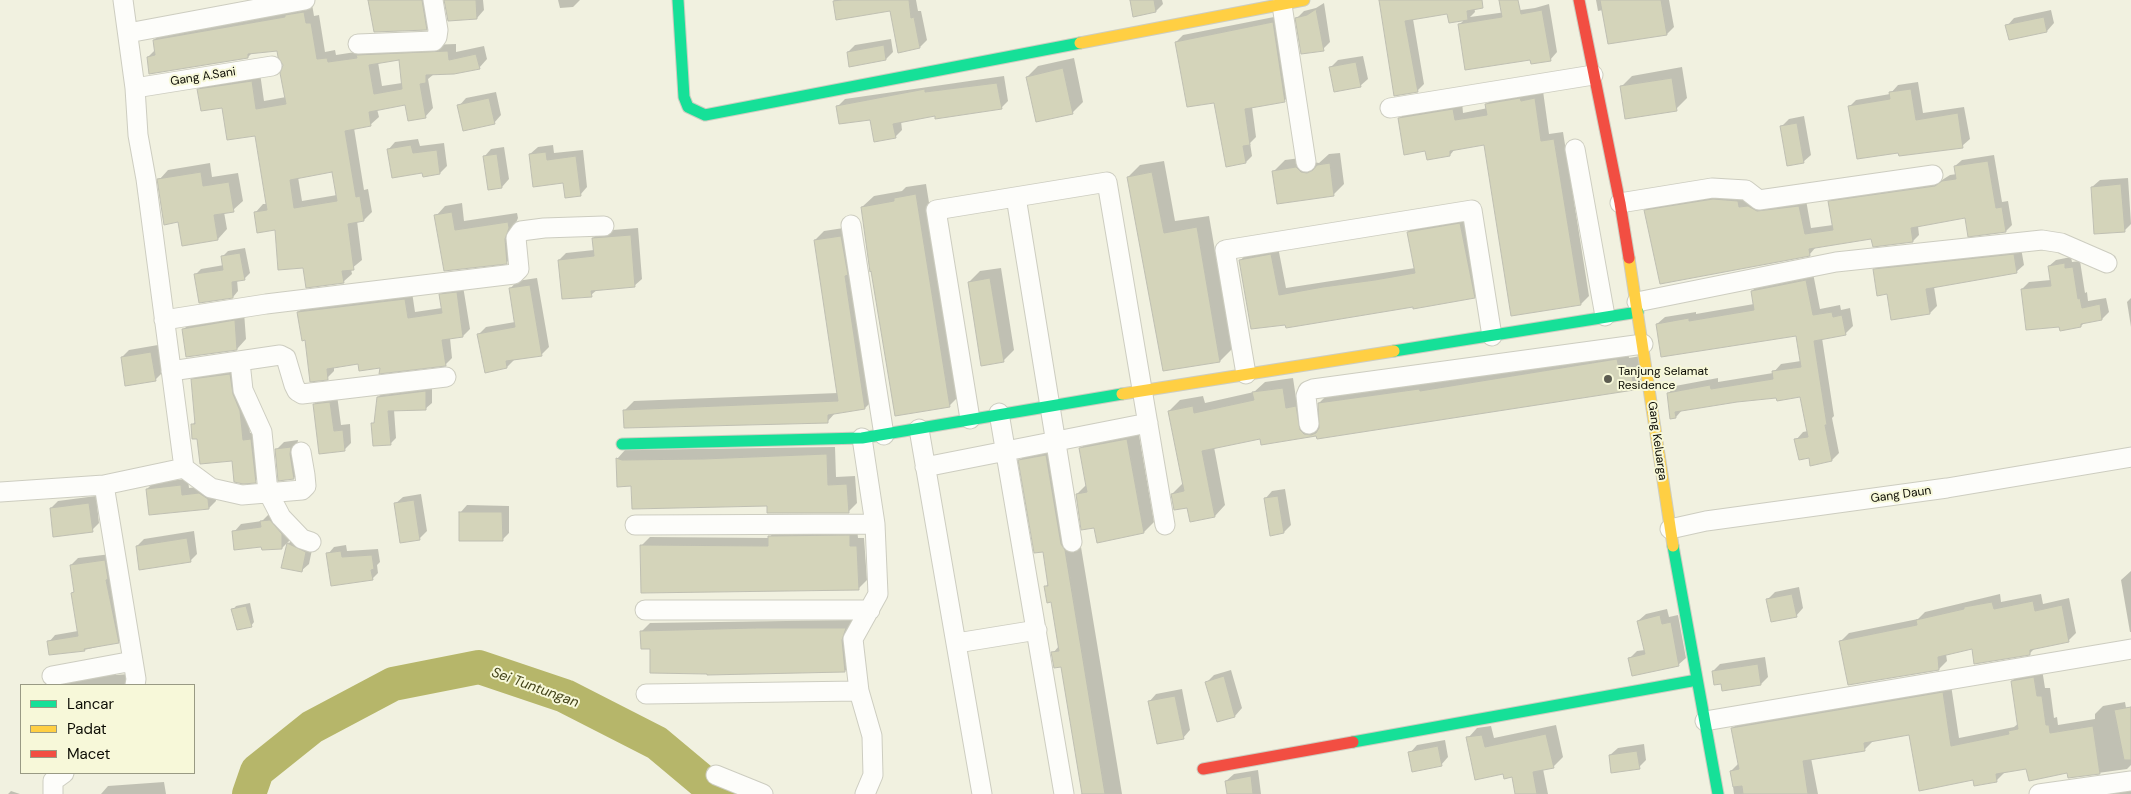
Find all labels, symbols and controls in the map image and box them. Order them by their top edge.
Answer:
street label: Gang A.Sani [169,65,237,89]
place label: Tanjung Selamat Residence [1618,365,1709,393]
marker: Tanjung Selamat Residence [1602,373,1614,385]
street label: Gang Keluarga [1644,401,1670,481]
street label: Gang Daun [1870,484,1932,506]
water label: Sei Tuntungan [489,664,581,712]
legend [20,684,195,774]
text: Lancar [67,694,114,714]
text: Padat [67,719,107,739]
text: Macet [67,744,111,764]

